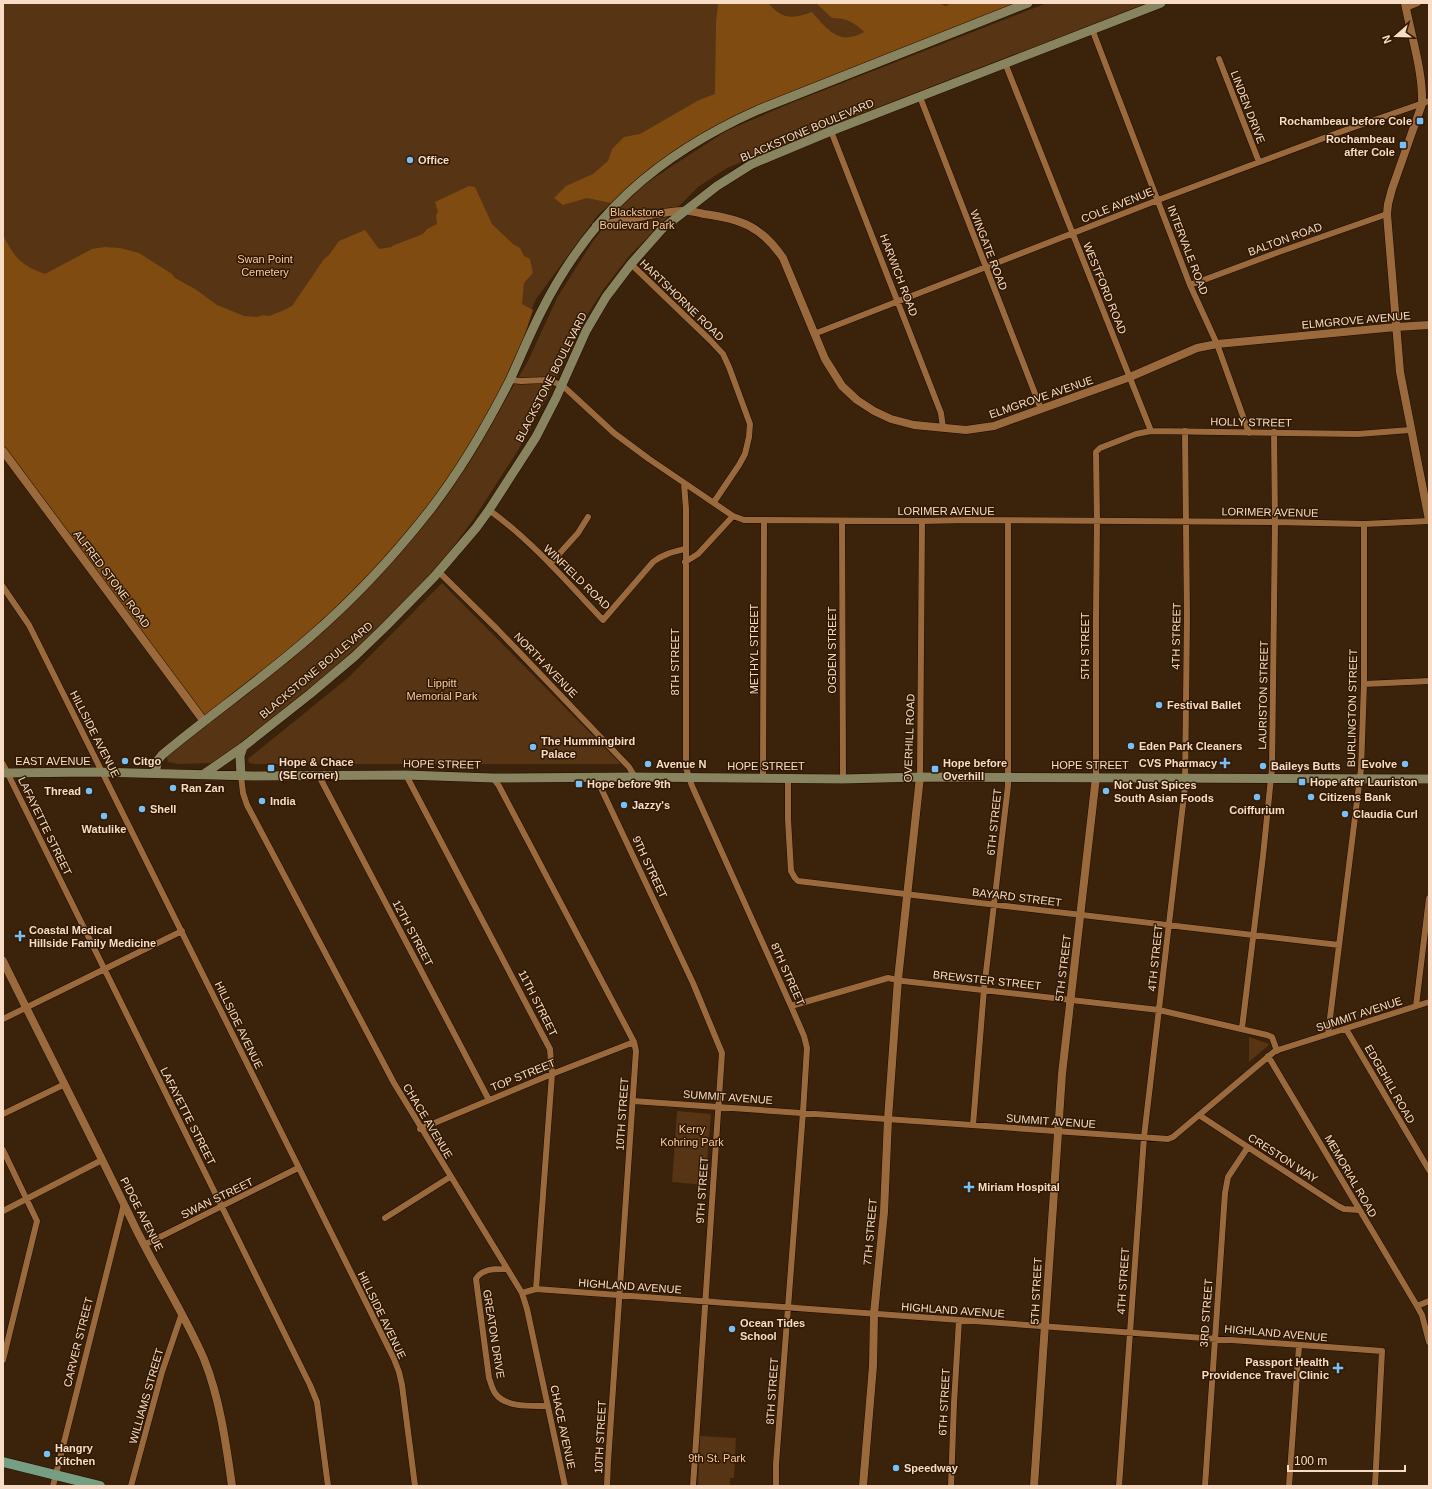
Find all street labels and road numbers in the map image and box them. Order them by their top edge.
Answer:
street label: LINDEN DRIVE [1229,69,1267,145]
street label: BLACKSTONE BOULEVARD [738,96,876,164]
street label: COLE AVENUE [1079,185,1155,225]
street label: INTERVALE ROAD [1165,204,1211,297]
street label: WINGATE ROAD [968,208,1010,292]
street label: BALTON ROAD [1246,220,1324,258]
street label: HARWICH ROAD [878,232,920,318]
street label: WESTFORD ROAD [1081,240,1129,336]
street label: HARTSHORNE ROAD [638,257,726,343]
street label: ELMGROVE AVENUE [1301,309,1411,331]
street label: BLACKSTONE BOULEVARD [513,310,589,444]
street label: ELMGROVE AVENUE [987,374,1095,420]
street label: HOLLY STREET [1210,415,1292,429]
street label: LORIMER AVENUE [898,505,995,517]
street label: LORIMER AVENUE [1221,505,1319,519]
street label: ALFRED STONE ROAD [71,528,153,630]
street label: WINFIELD ROAD [541,542,613,612]
street label: 4TH STREET [1169,602,1183,670]
street label: METHYL STREET [748,603,760,694]
street label: OGDEN STREET [826,606,838,693]
street label: 5TH STREET [1079,612,1091,680]
street label: BLACKSTONE BOULEVARD [257,619,375,721]
street label: 8TH STREET [669,628,681,696]
street label: NORTH AVENUE [512,630,580,700]
street label: LAURISTON STREET [1256,640,1270,750]
street label: BURLINGTON STREET [1345,648,1359,767]
street label: HILLSIDE AVENUE [68,689,122,779]
street label: OVERHILL ROAD [901,693,917,783]
street label: EAST AVENUE [15,755,91,767]
street label: HOPE STREET [403,757,481,771]
street label: HOPE STREET [1051,759,1129,771]
street label: HOPE STREET [727,760,805,772]
street label: LAFAYETTE STREET [16,775,74,877]
street label: 6TH STREET [985,788,1004,856]
street label: 9TH STREET [630,834,670,900]
street label: BAYARD STREET [972,886,1063,908]
street label: 12TH STREET [390,898,436,968]
street label: 4TH STREET [1146,924,1165,992]
street label: 5TH STREET [1053,934,1073,1002]
street label: 8TH STREET [769,941,807,1007]
street label: 11TH STREET [516,968,560,1038]
street label: BREWSTER STREET [932,968,1042,992]
street label: HILLSIDE AVENUE [213,979,265,1071]
street label: SUMMIT AVENUE [1314,994,1404,1034]
street label: EDGEHILL ROAD [1363,1043,1417,1126]
street label: TOP STREET [489,1056,557,1093]
street label: LAFAYETTE STREET [158,1065,218,1167]
street label: 10TH STREET [613,1077,631,1151]
street label: CHACE AVENUE [401,1081,455,1161]
street label: SUMMIT AVENUE [683,1088,773,1106]
street label: SUMMIT AVENUE [1006,1112,1096,1130]
street label: CRESTON WAY [1246,1131,1321,1185]
street label: MEMORIAL ROAD [1323,1133,1379,1219]
street label: 9TH STREET [694,1156,710,1224]
street label: PIDGE AVENUE [118,1175,166,1253]
street label: SWAN STREET [179,1175,255,1221]
street label: 7TH STREET [861,1198,879,1266]
street label: 4TH STREET [1115,1247,1131,1315]
street label: 5TH STREET [1028,1257,1044,1325]
street label: HILLSIDE AVENUE [356,1269,408,1361]
street label: HIGHLAND AVENUE [578,1276,682,1296]
street label: 3RD STREET [1198,1278,1214,1348]
street label: GREATON DRIVE [481,1289,507,1379]
street label: CARVER STREET [61,1296,95,1388]
street label: HIGHLAND AVENUE [901,1300,1005,1320]
street label: HIGHLAND AVENUE [1224,1323,1328,1343]
street label: WILLIAMS STREET [127,1346,165,1445]
street label: 8TH STREET [764,1357,780,1425]
street label: 6TH STREET [936,1368,952,1436]
street label: CHACE AVENUE [548,1384,578,1470]
street label: 10TH STREET [592,1400,608,1474]

